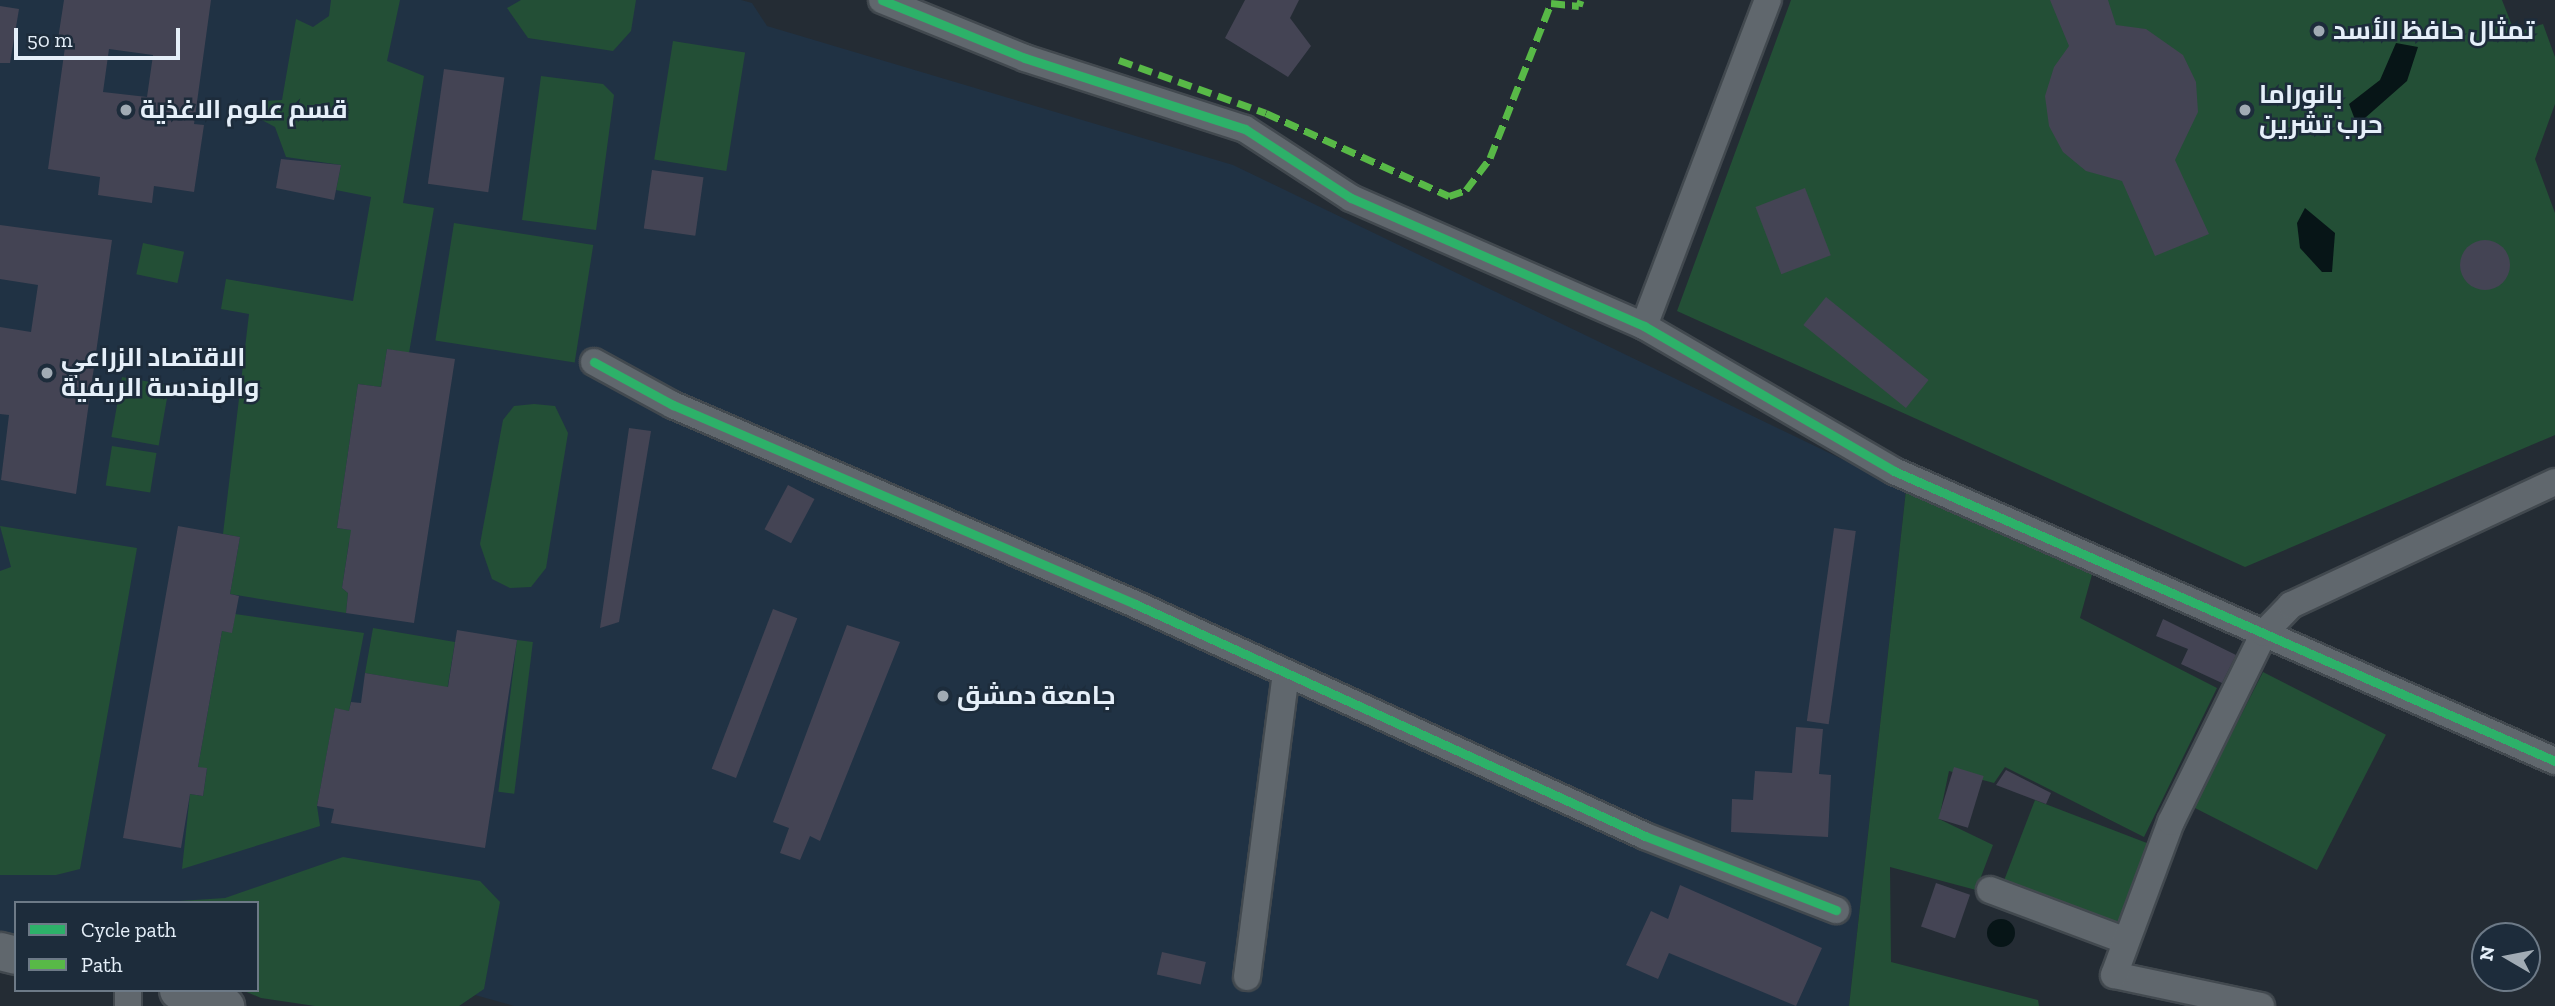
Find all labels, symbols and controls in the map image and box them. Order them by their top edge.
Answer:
scale bar [18,14,184,58]
place label: تمثال حافظ الأسد [2333,15,2534,47]
marker: تمثال حافظ الأسد [2311,23,2327,39]
text: 50 m [27,27,73,52]
place label: بانوراما حرب تشرين [2259,79,2383,140]
place label: قسم علوم الاغذية [140,94,348,126]
marker: قسم علوم الاغذية [118,102,134,118]
marker: بانوراما حرب تشرين [2237,102,2253,118]
place label: الاقتصاد الزراعي والهندسة الريفية [61,342,259,404]
marker: الاقتصاد الزراعي والهندسة الريفية [39,365,55,381]
place label: جامعة دمشق [957,680,1116,712]
marker: جامعة دمشق [935,688,951,704]
legend [14,901,259,992]
text: Cycle path [81,917,176,942]
north arrow [2471,922,2541,992]
text: N [2474,945,2499,963]
text: Path [81,952,123,977]

